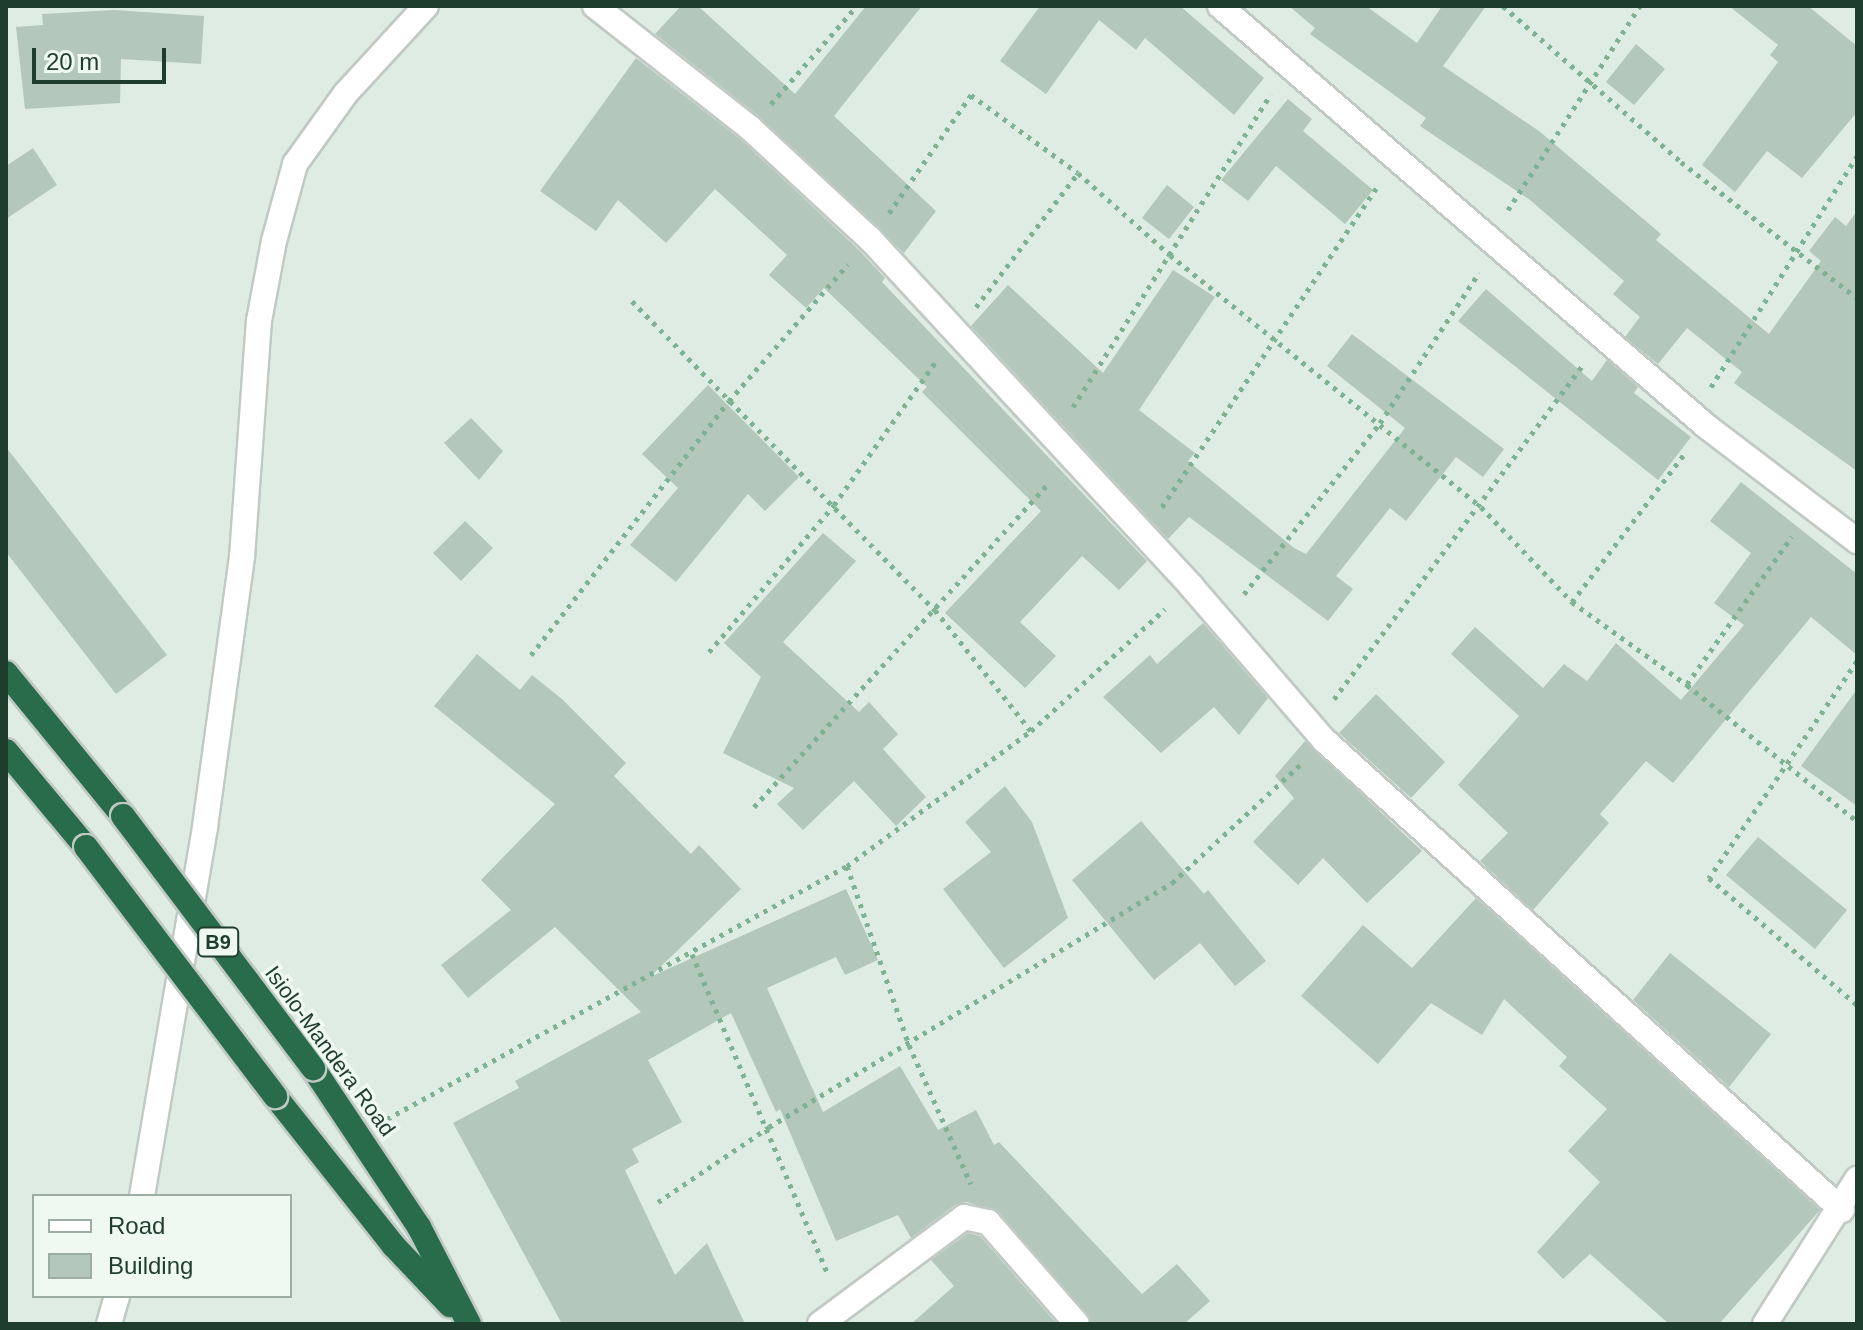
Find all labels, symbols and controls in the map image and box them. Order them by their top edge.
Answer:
scale bar [36,32,170,82]
text: 20 m [46,48,99,75]
road number: B9 [196,926,240,958]
street label: Isiolo-Mandera Road [259,961,401,1141]
legend [32,1194,292,1298]
text: Road [108,1212,165,1239]
text: Building [108,1252,193,1279]

